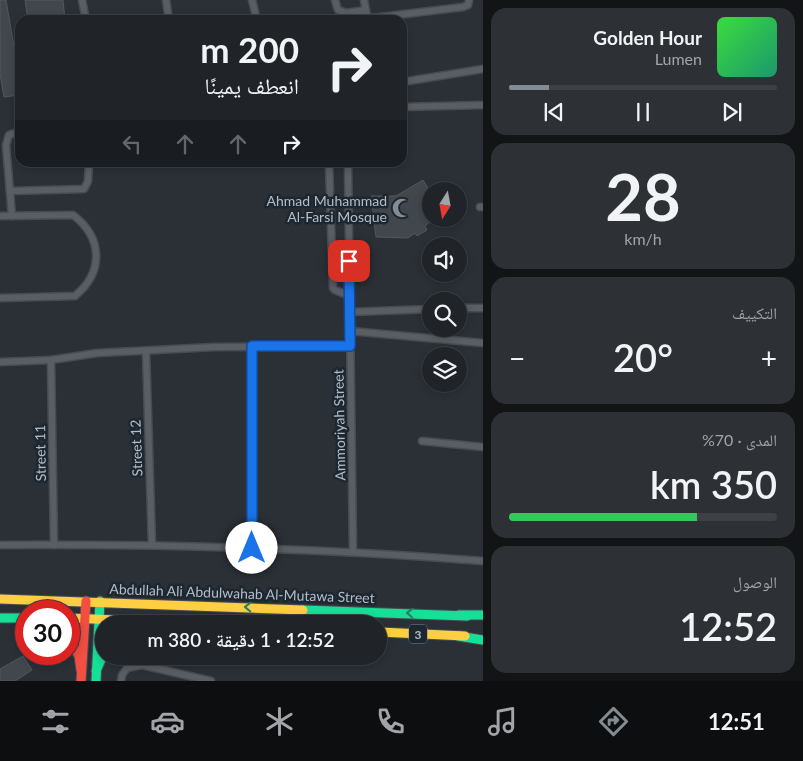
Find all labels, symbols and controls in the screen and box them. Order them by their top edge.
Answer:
text: Golden Hour [593,26,702,49]
text: 200 m [200,28,299,70]
icon: right [317,35,382,100]
text: Lumen [655,49,702,68]
text: انعطف يمينًا [205,72,299,99]
icon: previous [540,98,568,126]
icon: pause [629,98,657,126]
icon: next [718,98,746,126]
icon: left [118,130,146,158]
icon: ahead [171,130,199,158]
icon: ahead [224,130,252,158]
icon: right [277,130,305,158]
text: 28 [605,157,681,235]
north arrow [422,182,468,228]
map controls [422,182,467,392]
place label: Ahmad Muhammad Al-Farsi Mosque [267,192,387,225]
mosque icon: Ahmad Muhammad Al-Farsi Mosque [391,197,413,219]
text: km/h [624,229,662,248]
button: sound [422,237,467,282]
pin [328,240,370,282]
icon: arrive [335,247,363,275]
button: search [422,292,467,337]
text: التكييف [732,303,777,322]
text: 20° [613,334,673,380]
text: − [509,341,525,375]
text: + [761,341,777,375]
button: layers [422,347,467,392]
street label: Ammoriyah Street [330,369,348,481]
street label: Street 12 [127,419,145,477]
street label: Street 11 [31,425,49,481]
text: المدى · 70% [702,430,777,449]
text: 350 km [650,461,777,507]
position arrow [225,521,277,573]
text: الوصول [733,572,777,591]
street label: Abdullah Ali Abdulwahab Al-Mutawa Street [109,580,375,606]
speed limit sign: 30 [15,600,80,665]
one-way arrow [243,602,251,612]
text: 12:52 [679,603,777,649]
one-way arrow [406,608,414,619]
road number: 3 [409,624,427,644]
text: 12:52 · 1 دقيقة · 380 m [148,628,334,651]
icon: filters [38,704,73,739]
icon: car [150,704,185,739]
icon: climate [262,704,297,739]
icon: phone [373,704,408,739]
icon: music [485,704,520,739]
icon: directions [596,704,631,739]
text: 12:51 [708,708,765,735]

